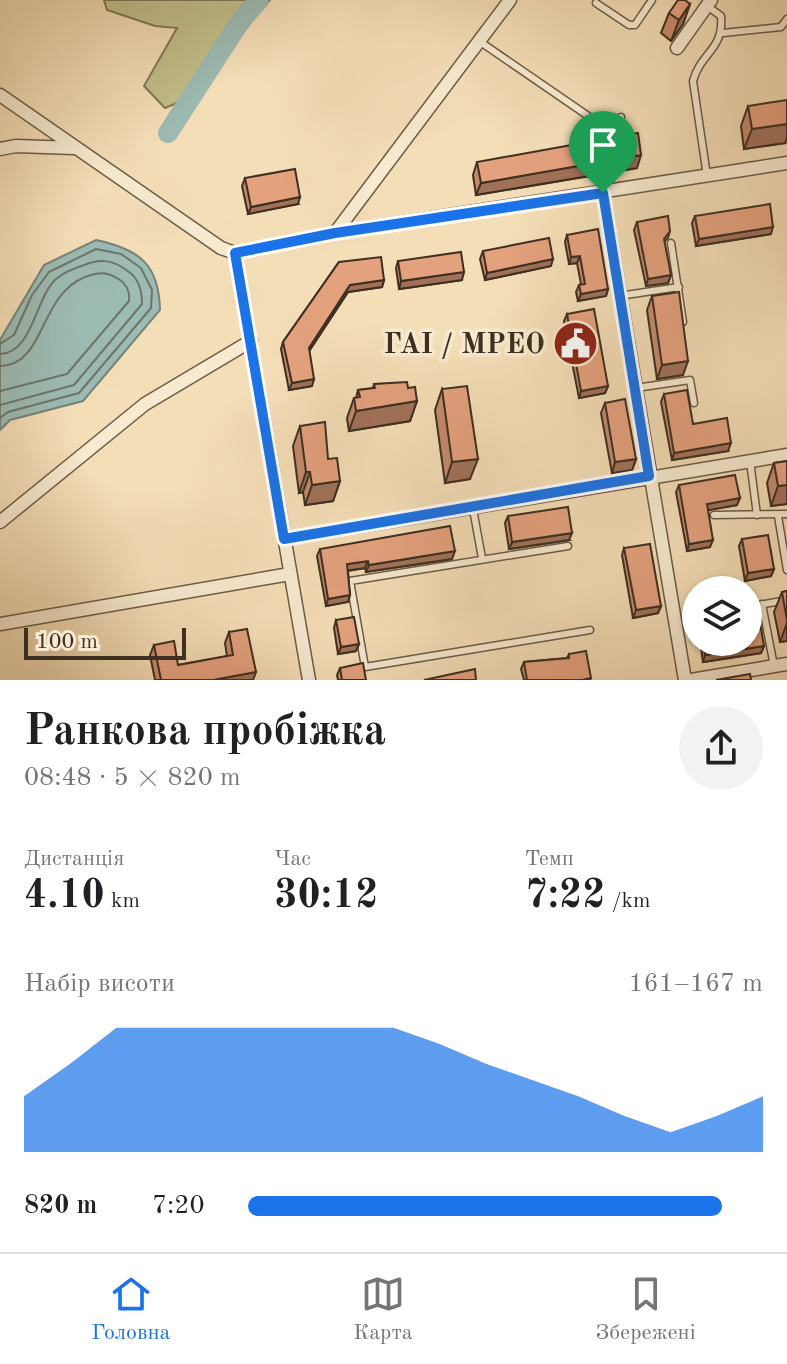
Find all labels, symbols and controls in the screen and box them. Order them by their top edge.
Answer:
pin [569,111,637,193]
icon: arrive [581,123,625,167]
public building icon: ГАІ / МРЕО [552,319,600,367]
place label: ГАІ / МРЕО [384,331,545,360]
map controls [682,576,762,656]
button: layers [682,576,762,656]
scale bar [24,624,186,660]
text: 100 m [36,631,98,653]
button: share [679,706,763,790]
text: Ранкова пробіжка [24,710,386,754]
text: 08:48 · 5 × 820 m [24,765,241,791]
text: Дистанція [24,848,124,870]
text: Час [274,848,311,870]
text: Темп [525,848,574,870]
text: 4.10 [24,877,105,917]
text: 30:12 [274,877,378,917]
text: 7:22 [525,877,605,917]
text: km [105,890,140,912]
text: /km [605,890,650,912]
text: Набір висоти [24,971,175,997]
text: 161–167 m [628,971,763,997]
text: 820 m [24,1193,97,1219]
text: 7:20 [152,1193,205,1219]
tab: Головна [91,1272,170,1347]
tab: Карта [353,1272,413,1347]
tab: Збережені [595,1272,696,1347]

